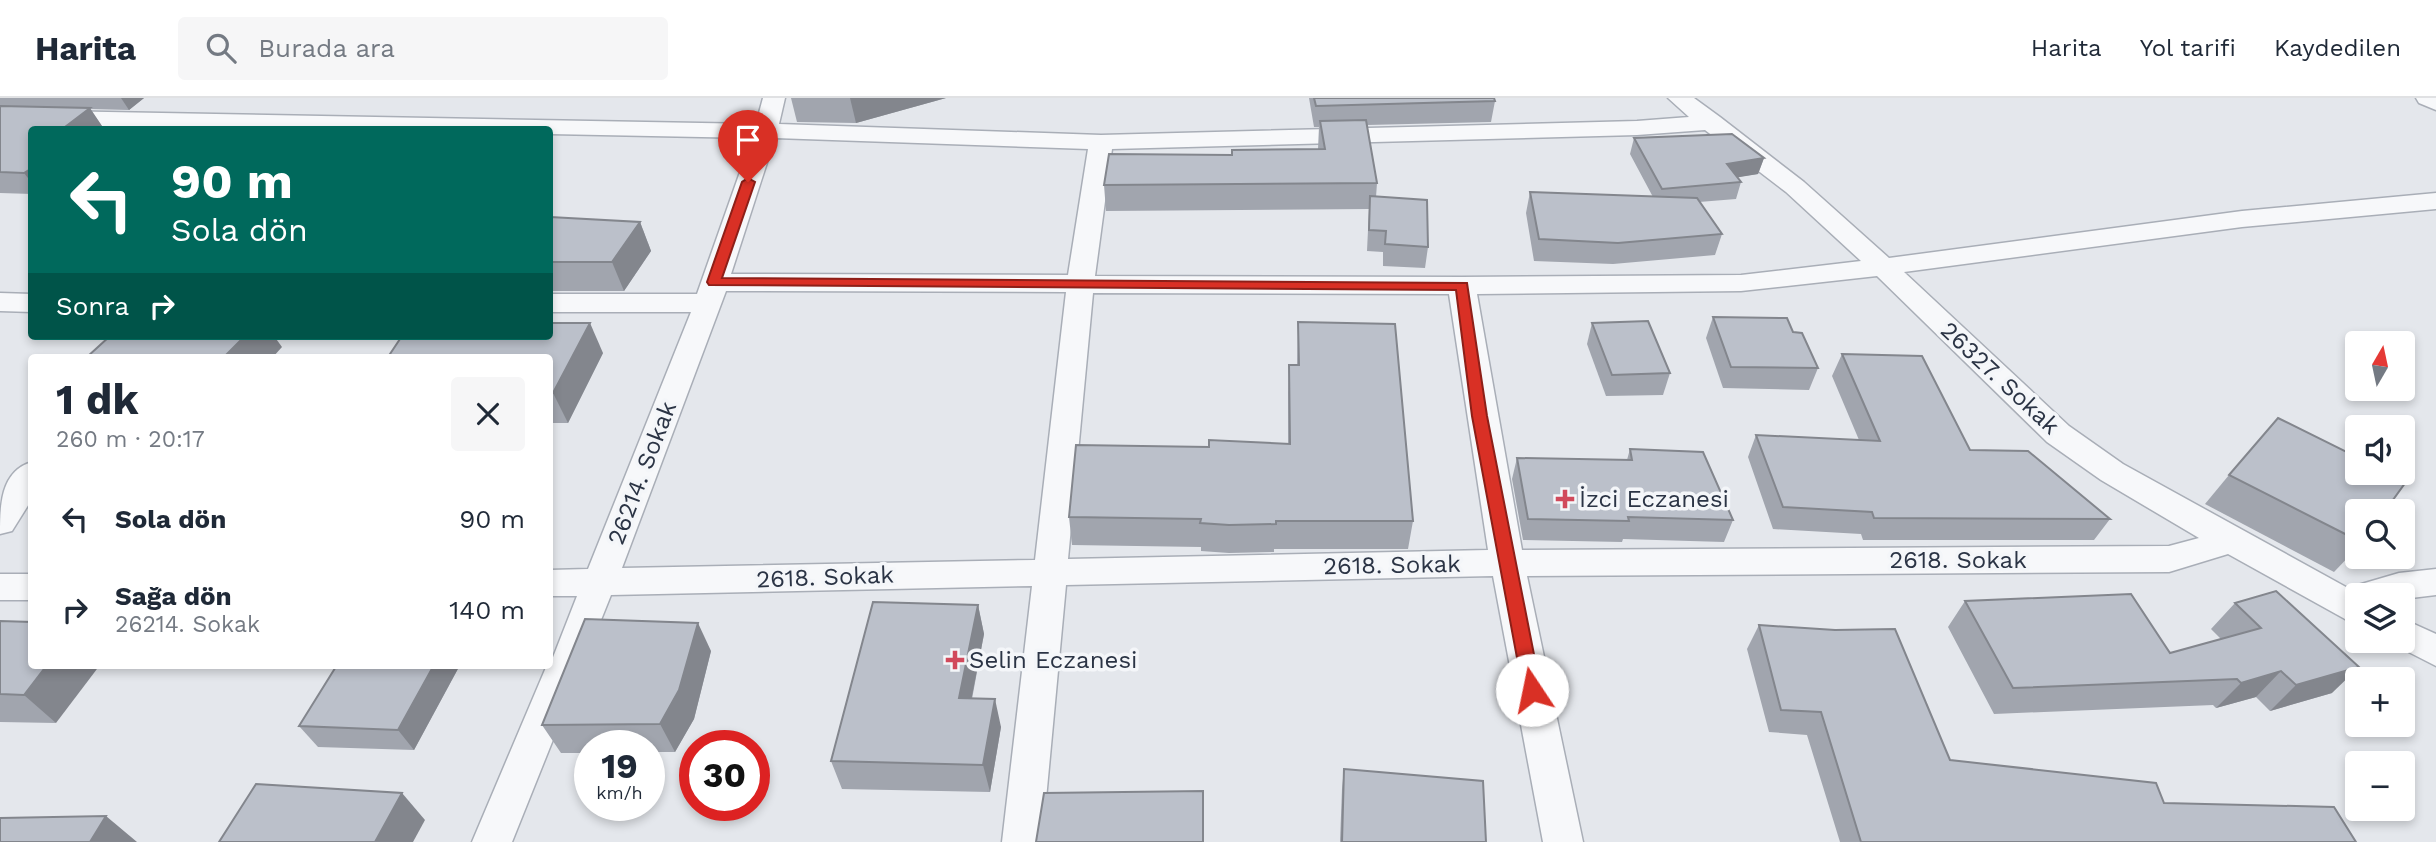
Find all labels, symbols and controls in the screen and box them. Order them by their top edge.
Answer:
search box [178,17,668,80]
text: Harita [35,29,136,68]
icon: search [202,29,240,67]
text: Burada ara [258,33,395,63]
text: Harita [2031,34,2102,62]
text: Yol tarifi [2140,34,2236,62]
text: Kaydedilen [2274,34,2401,62]
pin [718,110,778,182]
icon: arrive [729,121,767,159]
text: 90 m [171,152,293,210]
icon: left [56,154,147,245]
text: Sola dön [171,211,308,249]
icon: right [143,287,181,325]
text: Sonra [56,291,129,321]
street label: 26327. Sokak [1935,316,2065,440]
north arrow [2345,331,2415,401]
map controls [2345,331,2415,821]
text: 1 dk [56,375,139,424]
button: close [451,377,525,451]
street label: 26214. Sokak [602,397,682,549]
button: sound [2345,415,2415,485]
text: 260 m · 20:17 [56,426,205,453]
place label: İzci Eczanesi [1579,485,1729,513]
marker: İzci Eczanesi [1557,491,1573,507]
button: search [2345,499,2415,569]
icon: left [56,500,94,538]
text: Sola dön [115,504,226,534]
text: 90 m [459,504,525,534]
street label: 2618. Sokak [1889,546,2027,574]
street label: 2618. Sokak [1323,550,1461,580]
street label: 2618. Sokak [756,561,895,593]
text: Sağa dön [115,581,232,611]
button: layers [2345,583,2415,653]
icon: right [56,591,94,629]
text: 140 m [449,595,525,625]
text: 26214. Sokak [115,611,260,638]
place label: Selin Eczanesi [969,646,1137,674]
marker: Selin Eczanesi [947,652,963,668]
position arrow [1495,653,1569,727]
button: + [2345,667,2415,737]
speed limit sign: 30 [679,730,770,821]
text: 19 [601,745,638,787]
button: − [2345,751,2415,821]
text: km/h [596,782,643,803]

